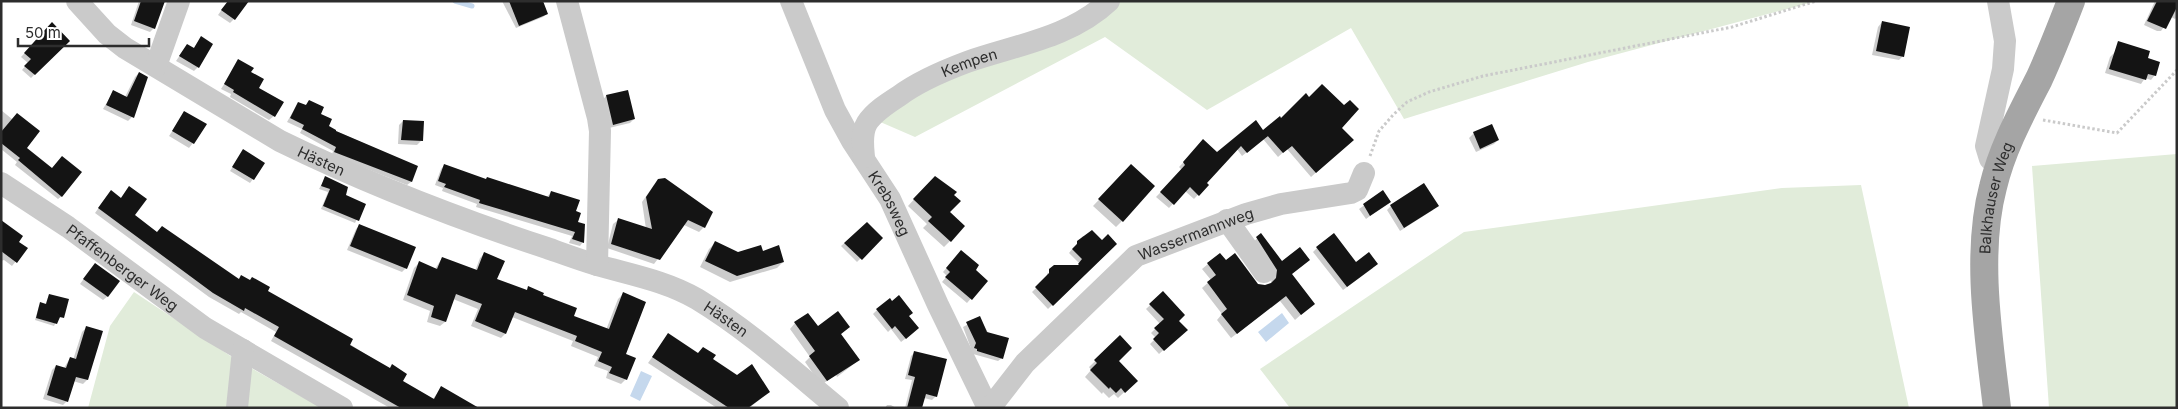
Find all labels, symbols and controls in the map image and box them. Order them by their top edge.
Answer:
scale bar [18,15,149,47]
text: 50 m [25,23,61,42]
street label: Kempen [938,44,999,81]
street label: Balkhauser Weg [1975,139,2017,254]
street label: Hästen [295,141,348,179]
street label: Krebsweg [865,167,915,239]
street label: Wassermannweg [1135,203,1256,264]
street label: Pfaffenberger Weg [63,220,182,315]
street label: Hästen [701,296,752,341]

